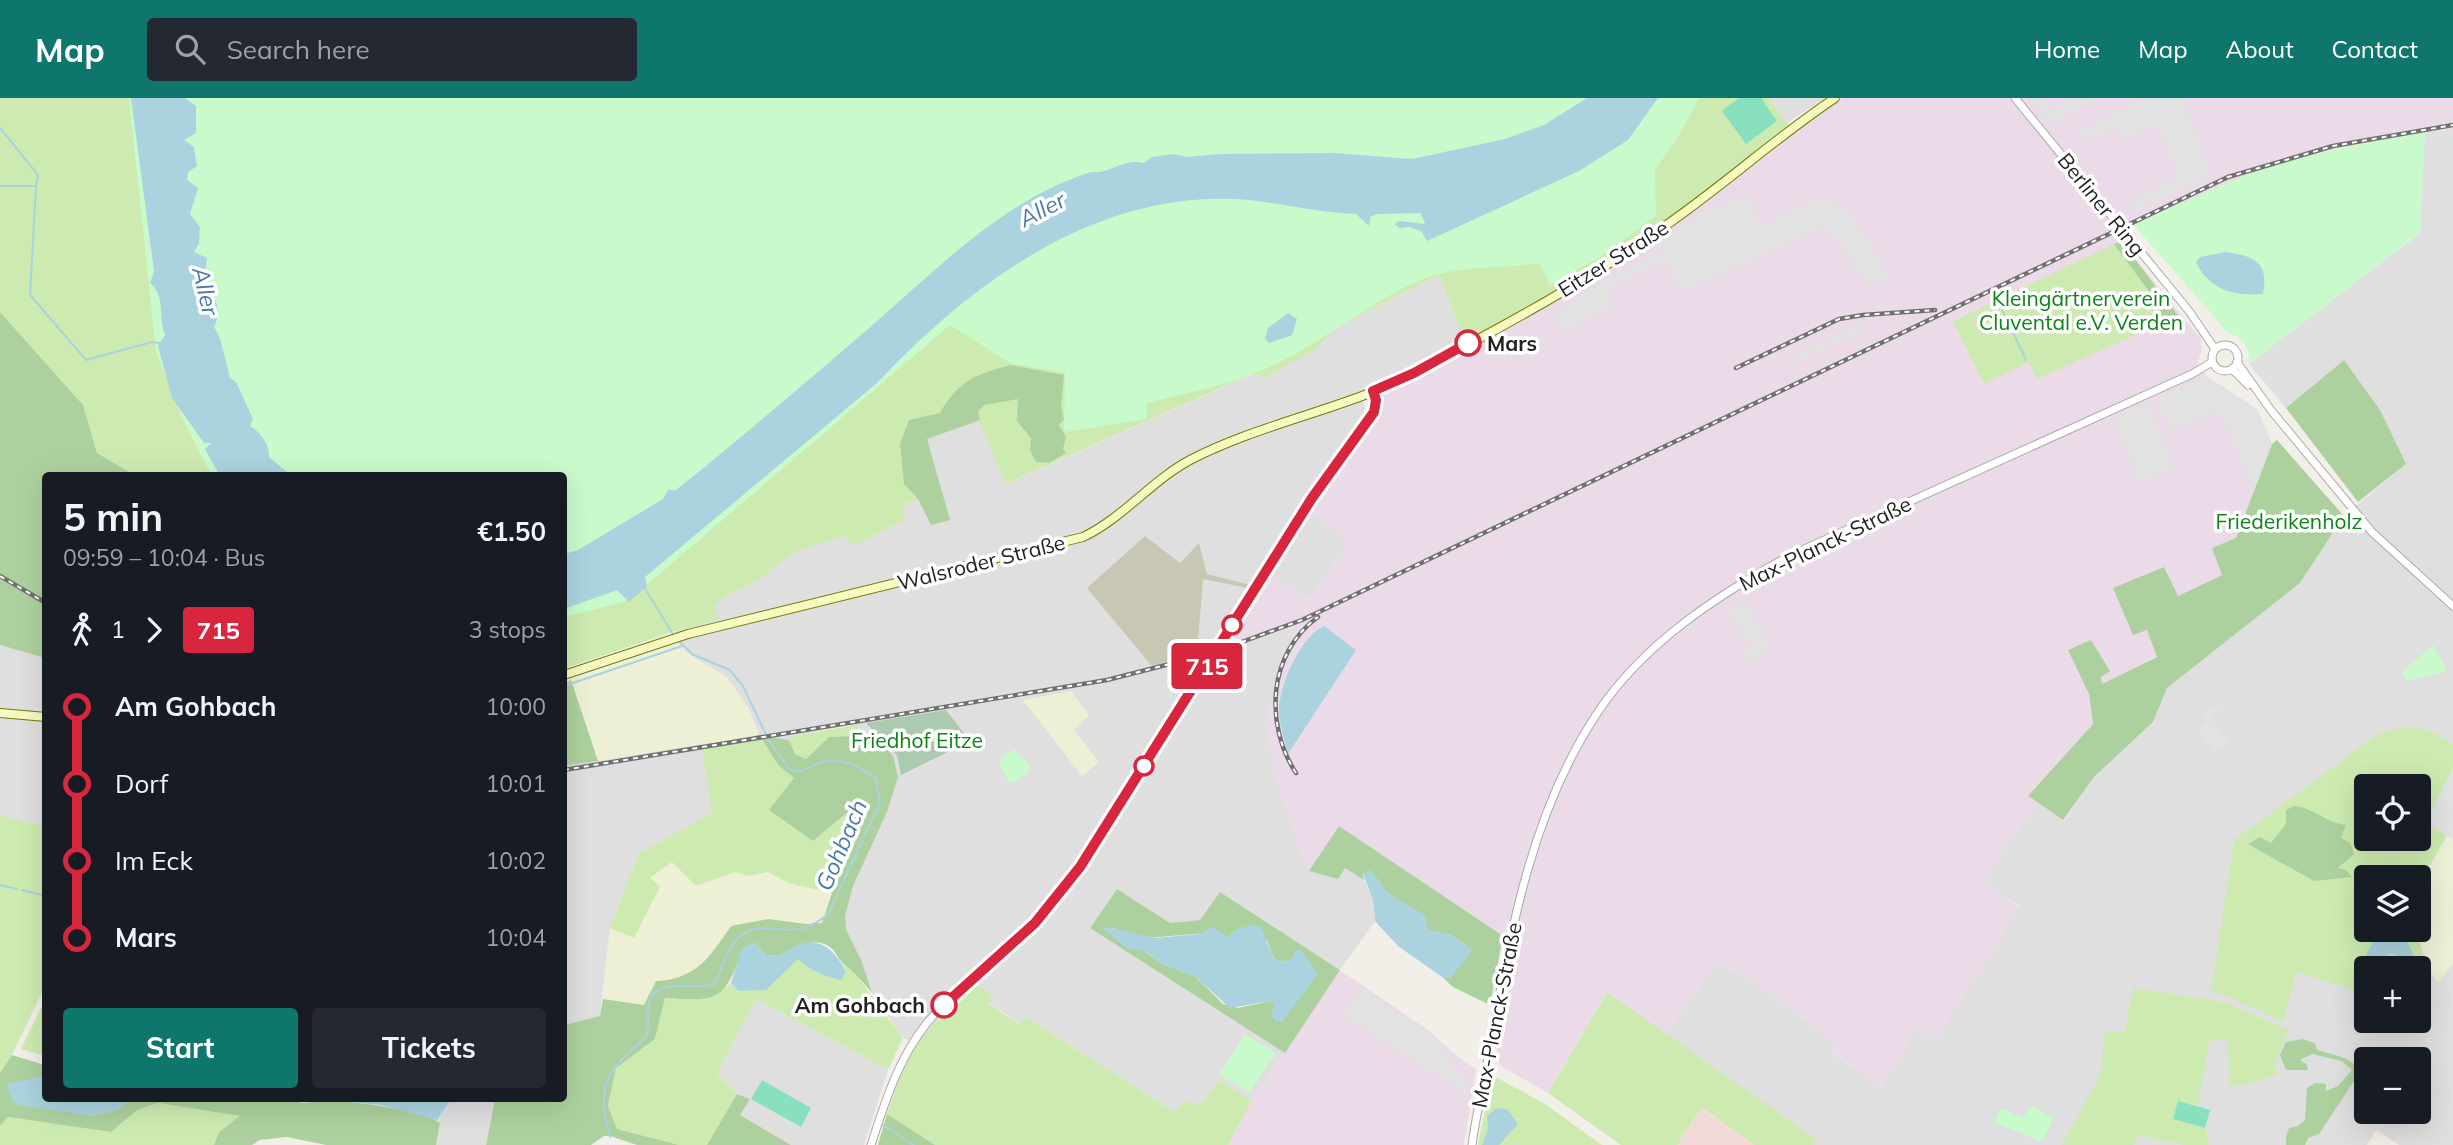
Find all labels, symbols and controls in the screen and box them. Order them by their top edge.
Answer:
search box [147,18,637,81]
text: Map [35,29,105,70]
icon: search [171,30,209,68]
text: Search here [227,33,370,66]
text: Home [2034,34,2100,64]
text: Map [2138,34,2188,64]
text: About [2226,34,2294,64]
text: Contact [2332,34,2418,64]
street label: Berliner Ring [2053,147,2151,261]
water label: Aller [1013,184,1072,233]
street label: Eitzer Straße [1553,214,1673,302]
water label: Aller [186,263,226,320]
park label: Kleingärtnerverein Cluvental e.V. Verden [1979,285,2183,335]
marker: Mars [1455,330,1481,356]
place label: Mars [1487,330,1537,356]
street label: Max-Planck-Straße [1735,490,1915,596]
text: 5 min [63,493,163,541]
park label: Friederikenholz [2216,508,2362,534]
text: €1.50 [477,515,546,548]
street label: Walsroder Straße [894,529,1068,595]
text: 09:59 – 10:04 · Bus [63,543,265,572]
icon: walk [63,611,101,649]
icon: forward [135,611,173,649]
text: 1 [111,615,125,644]
text: 715 [197,615,240,645]
text: 3 stops [469,615,546,644]
unlabelled marker [1222,615,1242,635]
line badge: 715 [1167,643,1247,689]
text: 715 [1185,651,1229,681]
text: Am Gohbach [115,690,276,723]
text: 10:00 [486,692,546,721]
park label: Friedhof Eitze [851,727,983,753]
unlabelled marker [1134,756,1154,776]
text: Dorf [115,767,168,800]
text: 10:01 [486,769,546,798]
map controls [2354,774,2431,1124]
button: locate [2354,774,2431,851]
water label: Gohbach [809,795,873,895]
text: Im Eck [115,844,193,877]
text: 10:02 [486,846,546,875]
button: layers [2354,865,2431,942]
street label: Max-Planck-Straße [1465,920,1527,1110]
text: Mars [115,921,177,954]
text: 10:04 [486,923,546,952]
button: + [2354,956,2431,1033]
place label: Am Gohbach [795,992,925,1018]
marker: Am Gohbach [931,992,957,1018]
button: Start [63,1008,298,1088]
button: Tickets [312,1008,546,1088]
button: − [2354,1047,2431,1124]

